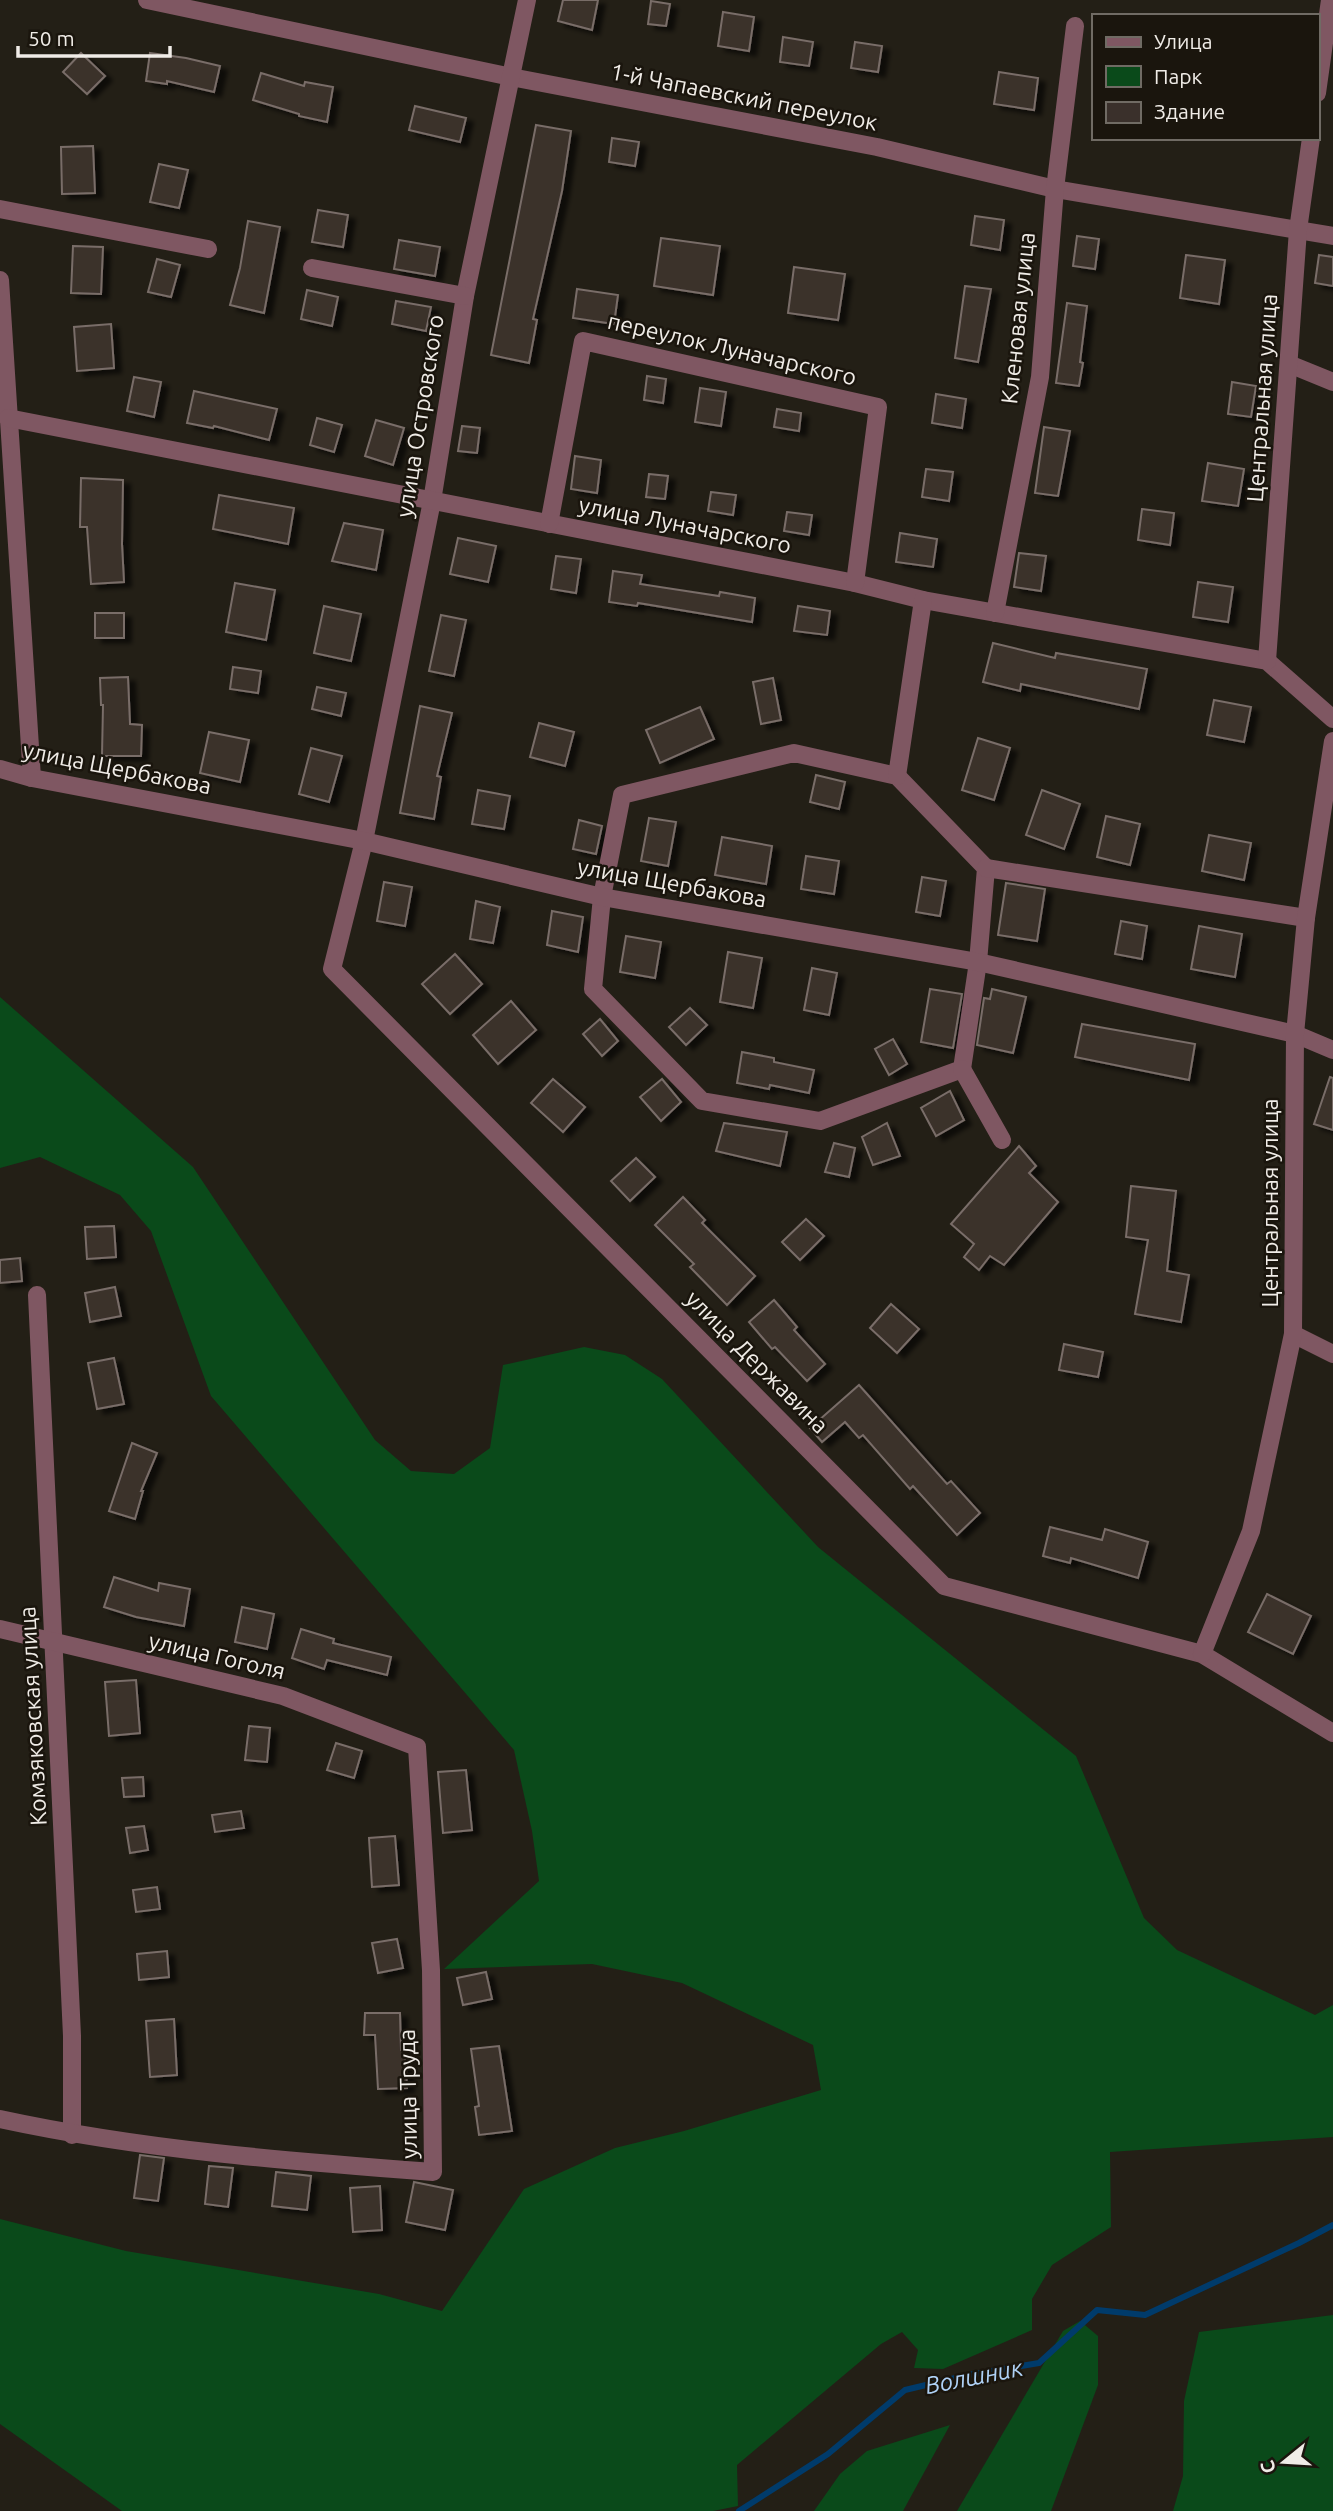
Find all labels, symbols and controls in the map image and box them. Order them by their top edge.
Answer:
scale bar [18,14,170,58]
legend [1092,14,1319,140]
text: 50 m [28,26,75,50]
text: Улица [1154,29,1212,53]
street label: 1-й Чапаевский переулок [608,58,880,135]
text: Парк [1154,64,1203,88]
text: Здание [1154,99,1225,123]
street label: Кленовая улица [996,231,1039,405]
street label: Центральная улица [1242,293,1281,503]
street label: переулок Луначарского [605,308,859,389]
street label: улица Островского [391,313,448,519]
street label: улица Луначарского [577,492,794,557]
street label: улица Щербакова [21,737,214,798]
street label: улица Щербакова [576,854,769,911]
street label: Центральная улица [1257,1098,1282,1308]
street label: улица Державина [681,1285,834,1438]
street label: Комзяковская улица [14,1606,51,1826]
street label: улица Гоголя [146,1628,288,1683]
street label: улица Труда [394,2029,421,2159]
water label: Волшник [923,2354,1026,2399]
north arrow [1249,2427,1319,2497]
text: С [1255,2458,1280,2476]

